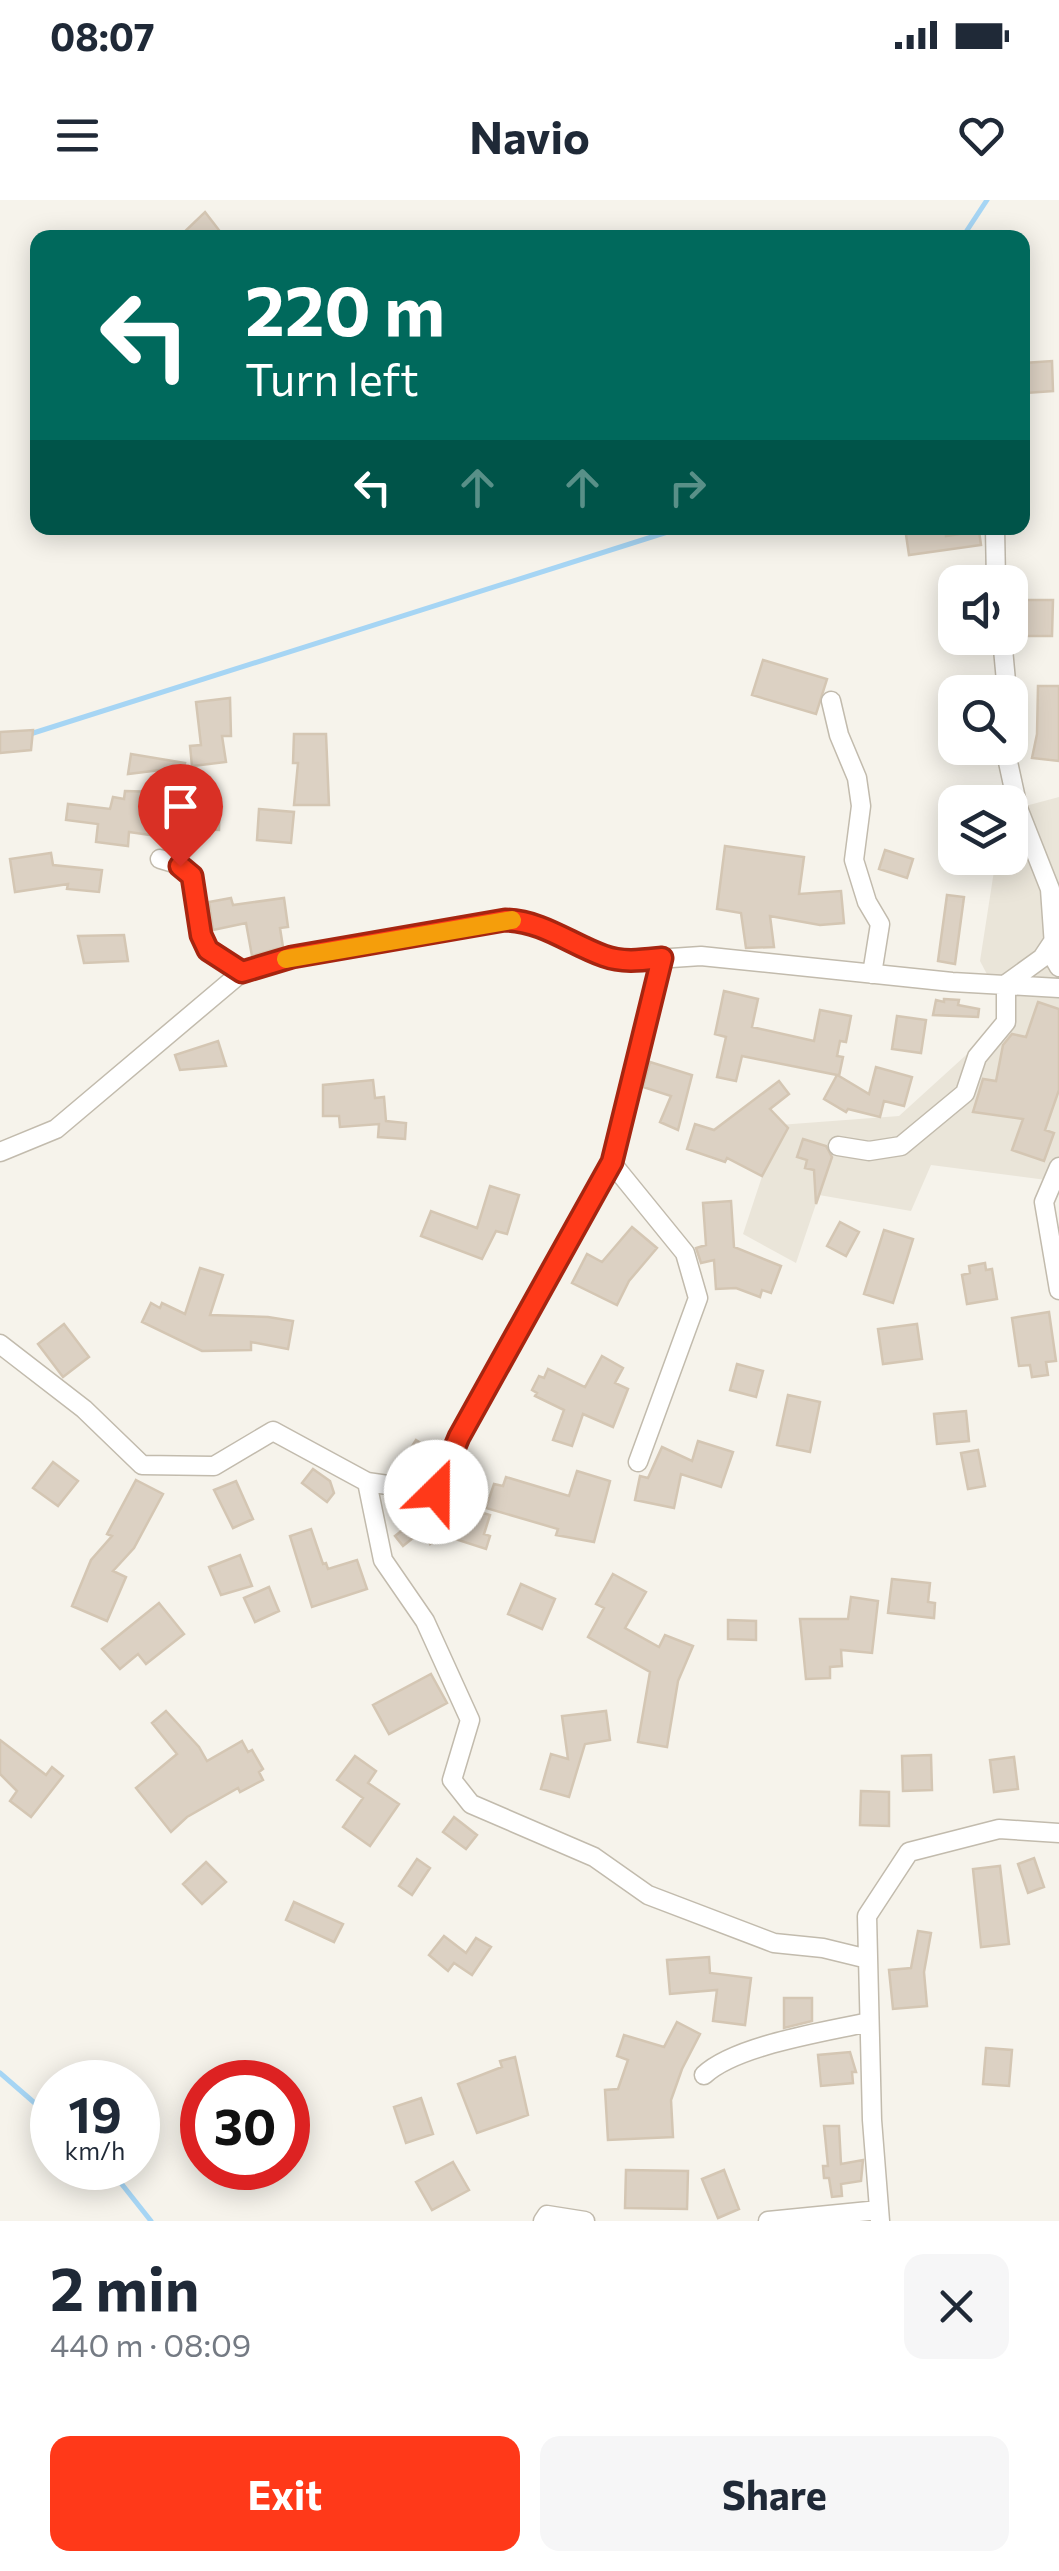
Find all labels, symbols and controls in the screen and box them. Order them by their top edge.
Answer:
text: 08:07 [50,12,155,59]
icon: menu [50,108,105,163]
text: Navio [469,108,590,163]
icon: heart [954,108,1009,163]
text: 220 m [245,265,445,350]
icon: left [80,270,210,400]
text: Turn left [245,350,419,405]
icon: left [345,460,400,515]
icon: ahead [450,460,505,515]
icon: ahead [555,460,610,515]
icon: right [660,460,715,515]
map controls [938,565,1028,875]
button: sound [938,565,1028,655]
button: search [938,675,1028,765]
pin [138,764,223,867]
icon: arrive [153,779,208,834]
button: layers [938,785,1028,875]
position arrow [384,1440,488,1544]
speed limit sign: 30 [180,2060,310,2190]
text: 19 [68,2082,122,2143]
text: km/h [65,2135,125,2165]
text: 2 min [50,2250,199,2323]
button: close [904,2254,1009,2359]
text: 440 m · 08:09 [50,2324,251,2364]
button: Exit [50,2436,520,2551]
button: Share [540,2436,1009,2551]

